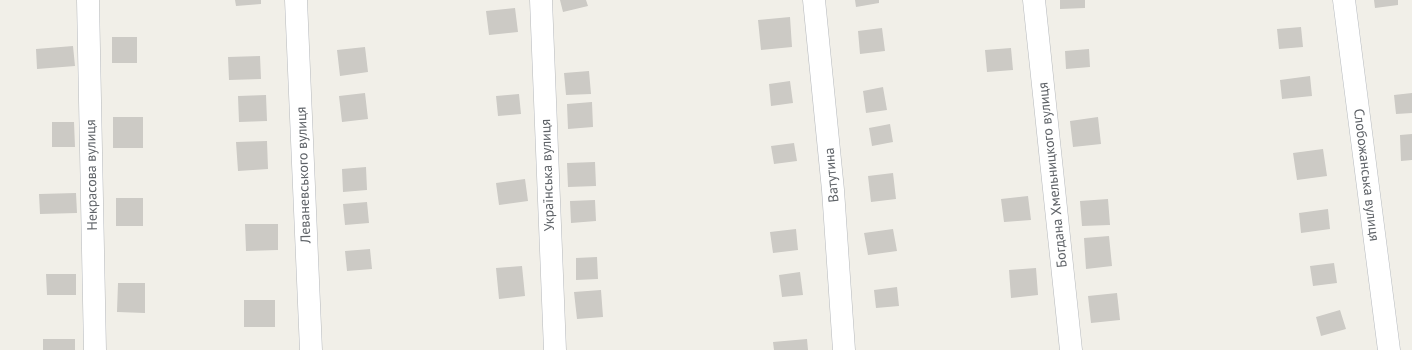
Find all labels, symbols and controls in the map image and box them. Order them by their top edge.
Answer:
street label: Богдана Хмельницкого вулиця [1035,81,1071,269]
street label: Леваневського вулиця [293,106,315,244]
street label: Слобожанська вулиця [1350,108,1382,242]
street label: Некрасова вулиця [83,119,101,231]
street label: Українська вулиця [538,119,558,231]
street label: Ватутина [821,147,843,203]

